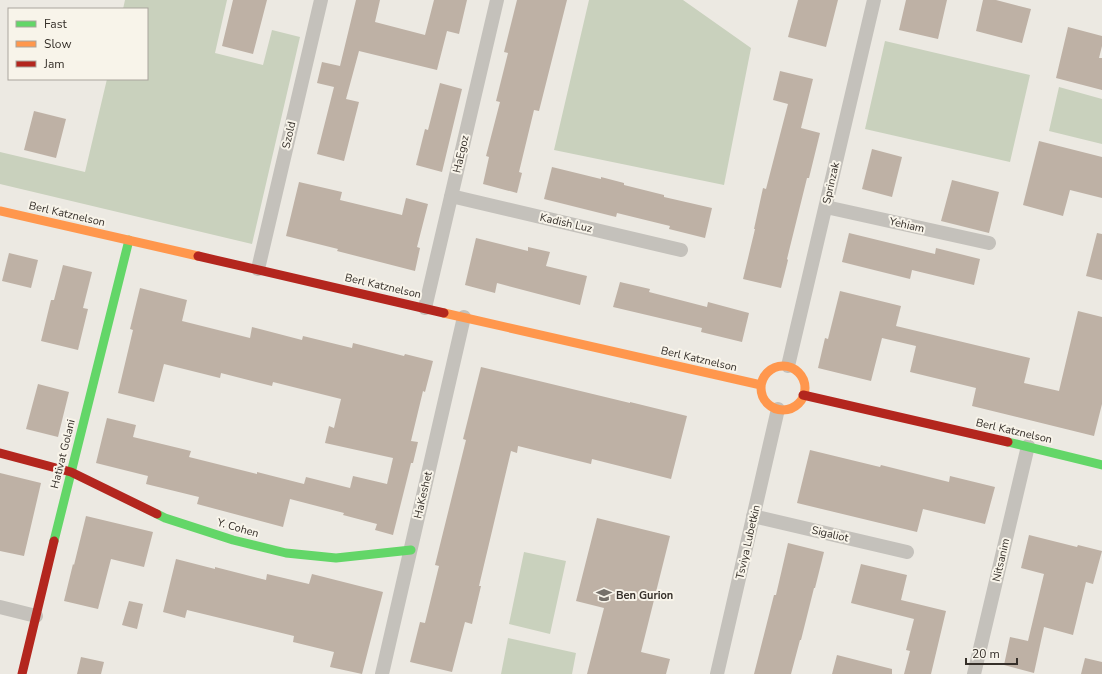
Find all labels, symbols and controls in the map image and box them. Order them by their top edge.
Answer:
legend [8,8,148,80]
text: Fast [44,16,67,32]
text: Slow [44,36,72,52]
text: Jam [43,56,65,72]
street label: Szold [279,120,299,150]
street label: HaEgoz [449,134,473,174]
street label: Sprinzak [819,160,843,205]
street label: Berl Katznelson [27,198,107,230]
street label: Kadish Luz [538,210,594,236]
street label: Yehiam [887,213,926,236]
street label: Berl Katznelson [343,270,423,302]
street label: Berl Katznelson [659,343,739,375]
street label: Berl Katznelson [974,415,1054,447]
street label: Hativat Golani [47,418,79,490]
street label: HaKeshet [410,470,436,520]
street label: Tsviya Lubetkin [732,503,764,581]
street label: Y. Cohen [214,515,261,541]
street label: Sigaliot [810,522,850,546]
street label: Nitsanim [989,537,1013,583]
school or university icon: Ben Gurion [595,586,613,604]
place label: Ben Gurion [616,588,673,603]
scale bar [966,640,1017,666]
text: 20 m [972,646,1000,662]

